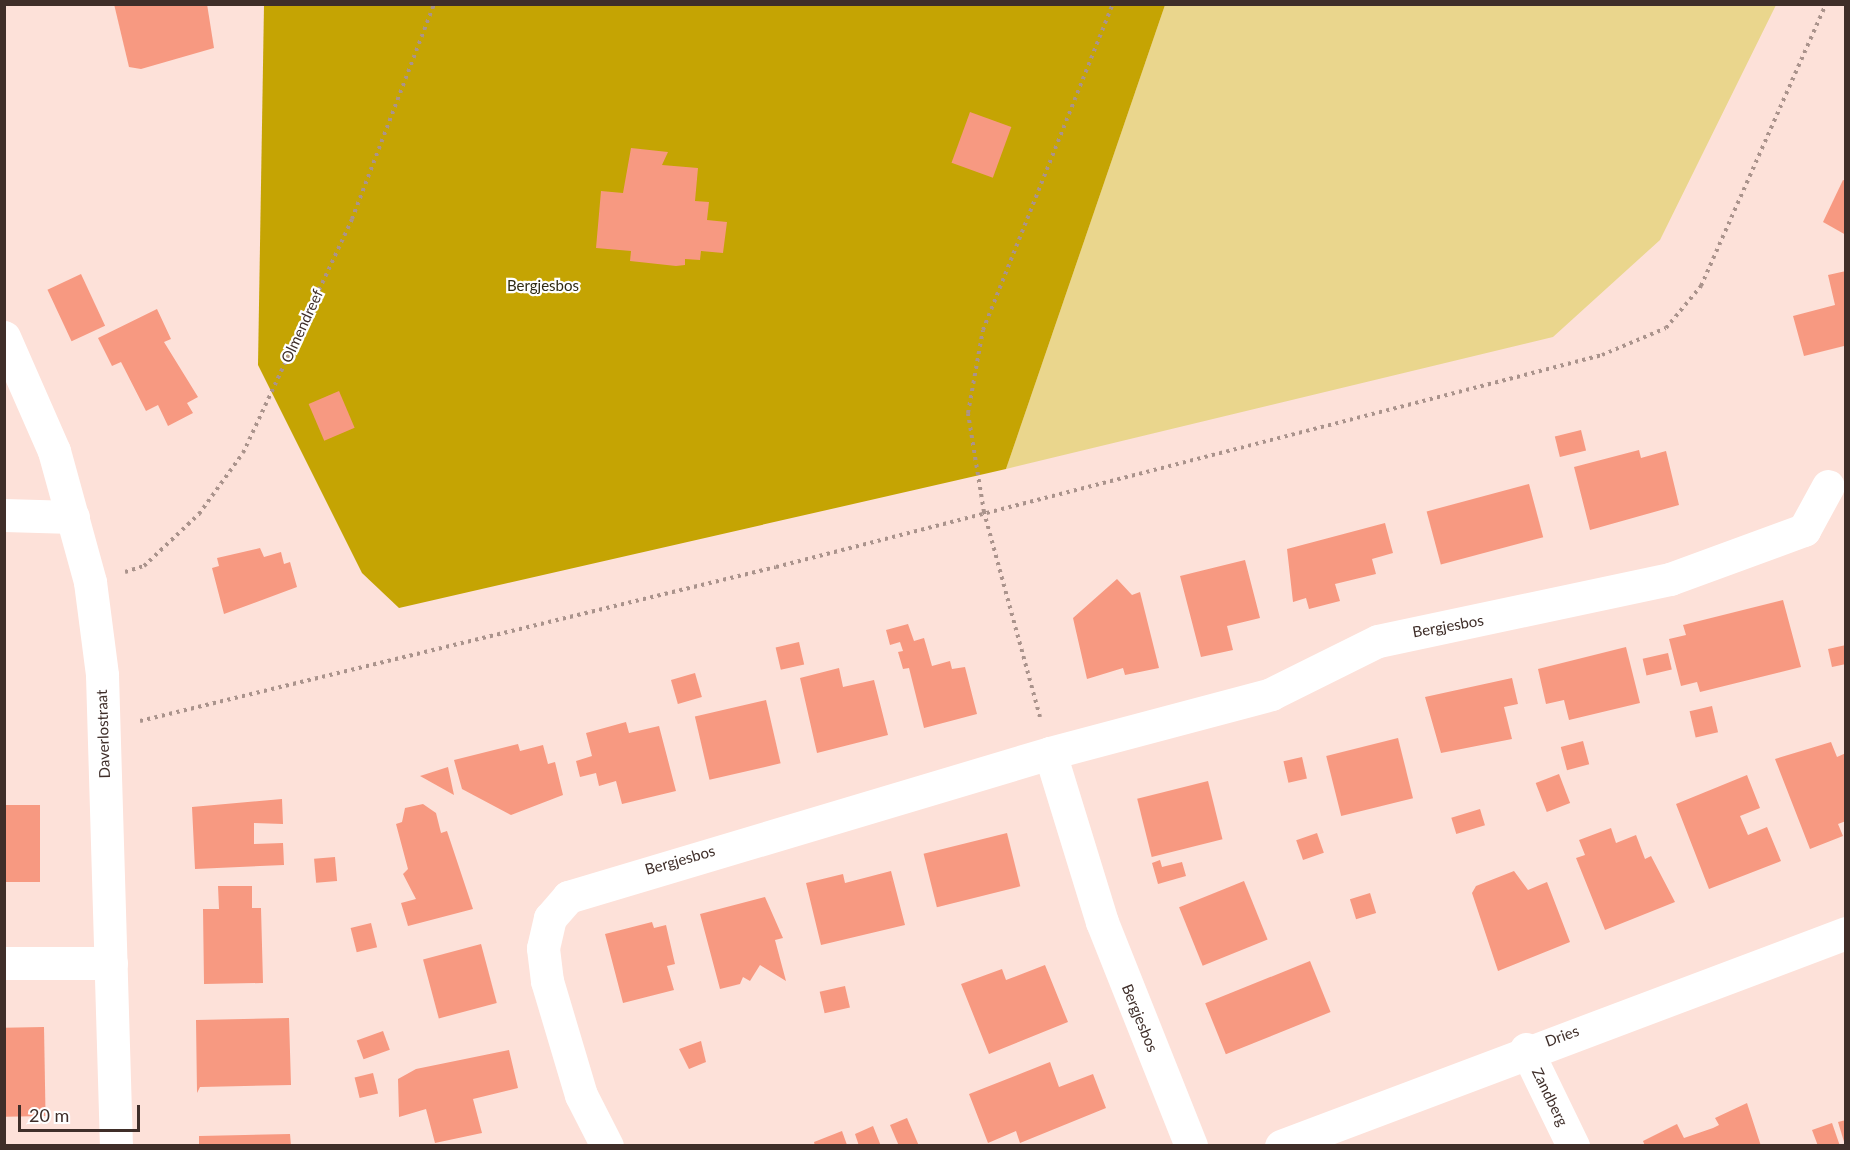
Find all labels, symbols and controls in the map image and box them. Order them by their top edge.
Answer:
park label: Bergjesbos [507,277,579,295]
street label: Olmendreef [277,287,327,365]
street label: Bergjesbos [1411,611,1485,641]
street label: Daverlostraat [92,689,114,779]
street label: Bergjesbos [643,841,717,879]
street label: Bergjesbos [1118,981,1162,1055]
street label: Dries [1543,1022,1581,1050]
street label: Zandberg [1528,1065,1572,1129]
scale bar [21,1093,142,1131]
text: 20 m [29,1104,69,1126]

